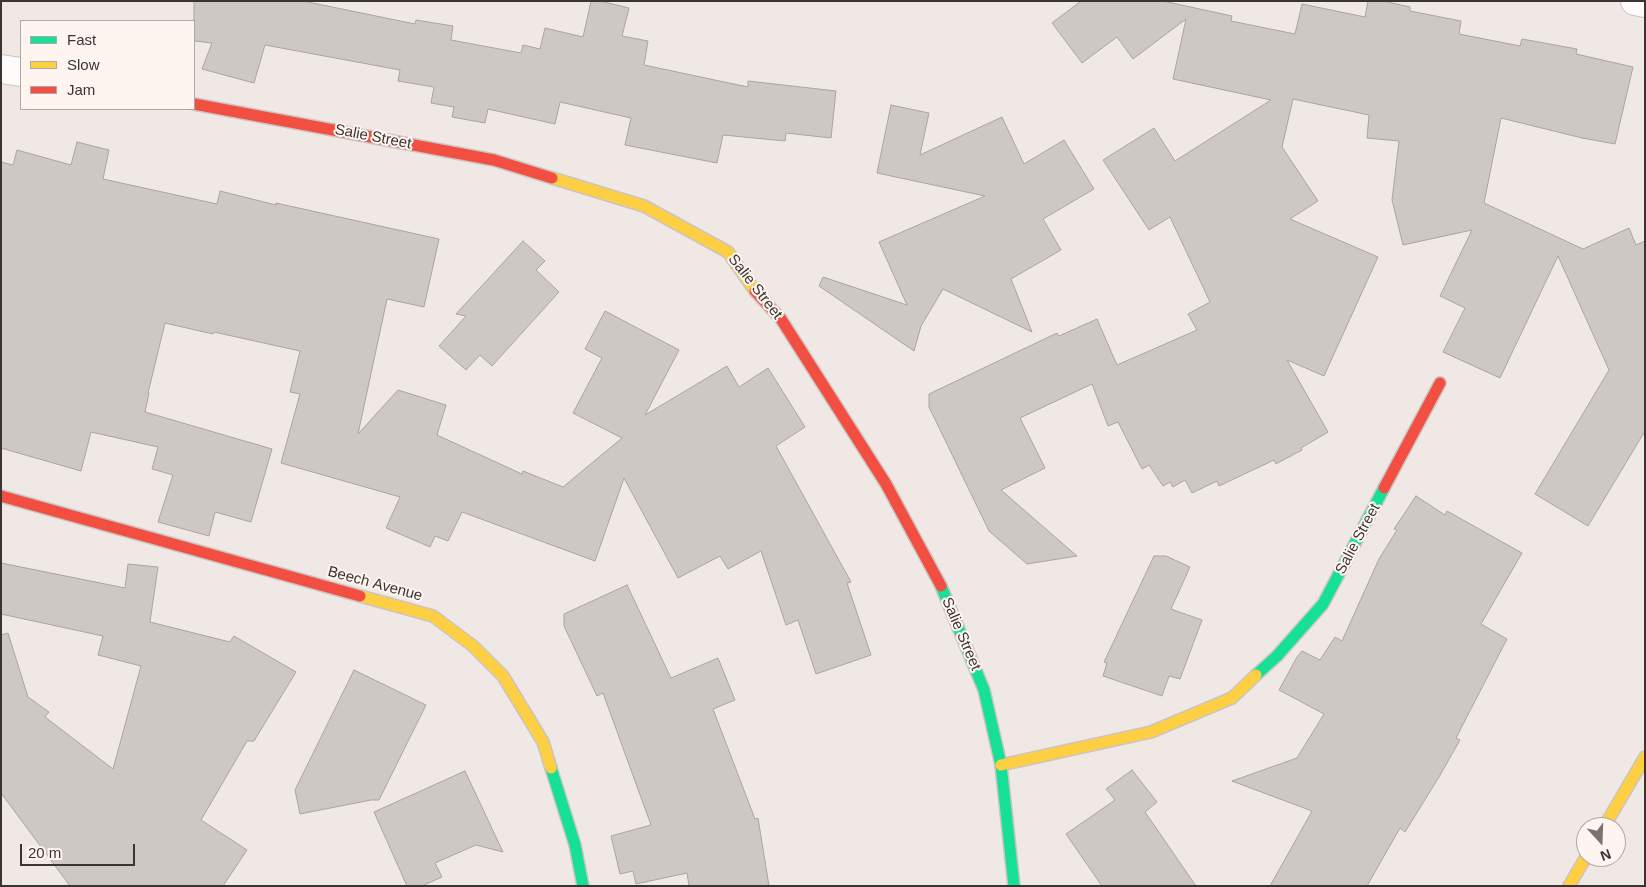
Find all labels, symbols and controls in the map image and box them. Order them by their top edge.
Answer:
legend [20,20,195,110]
text: Fast [67,31,96,48]
text: Slow [67,56,100,73]
text: Jam [67,81,95,98]
street label: Salie Street [333,121,413,153]
street label: Salie Street [724,251,786,323]
street label: Salie Street [1332,501,1384,577]
street label: Beech Avenue [326,563,424,605]
street label: Salie Street [938,595,984,673]
north arrow [1576,817,1626,867]
scale bar [22,834,138,866]
text: 20 m [28,844,61,861]
text: N [1598,846,1613,864]

